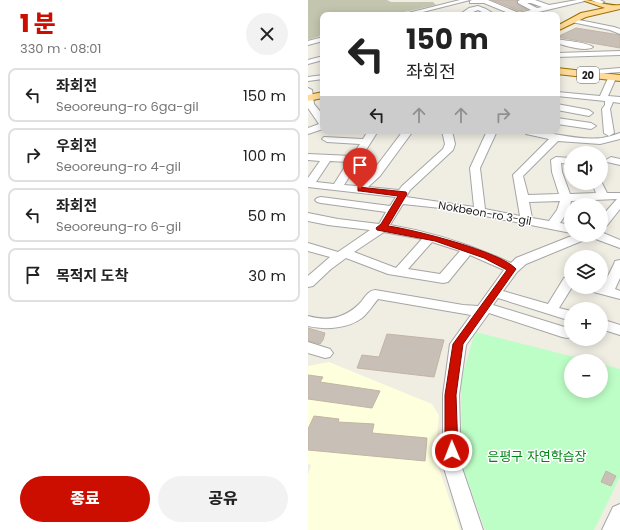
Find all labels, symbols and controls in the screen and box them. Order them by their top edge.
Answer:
text: 1 분 [20,7,56,40]
button: close [246,13,288,55]
text: 150 m [406,20,489,59]
icon: left [340,28,392,80]
text: 330 m · 08:01 [20,39,102,58]
text: 좌회전 [406,59,456,84]
road number: 20 [577,67,599,83]
text: 좌회전 [56,75,97,96]
icon: left [22,84,44,106]
text: 150 m [243,85,286,106]
text: Seooreung-ro 6ga-gil [56,97,199,116]
icon: left [366,104,388,126]
icon: ahead [408,104,430,126]
icon: ahead [450,104,472,126]
icon: right [492,104,514,126]
text: 우회전 [56,135,97,156]
icon: right [22,144,44,166]
text: 100 m [243,145,286,166]
map controls [564,146,608,398]
button: sound [564,146,608,190]
pin [343,148,377,189]
icon: arrive [349,154,371,176]
text: Seooreung-ro 4-gil [56,157,181,176]
text: 좌회전 [56,195,97,216]
street label: Nokbeon-ro 3-gil [437,197,533,229]
button: search [564,198,608,242]
icon: left [22,204,44,226]
text: 50 m [248,205,286,226]
text: Seooreung-ro 6-gil [56,217,181,236]
button: layers [564,250,608,294]
icon: arrive [22,264,44,286]
text: 목적지 도착 [56,265,128,286]
text: 30 m [248,265,286,286]
button: + [564,302,608,346]
button: − [564,354,608,398]
position arrow [431,430,473,472]
park label: 은평구 자연학습장 [487,447,587,466]
button: 종료 [20,476,150,522]
button: 공유 [158,476,288,522]

